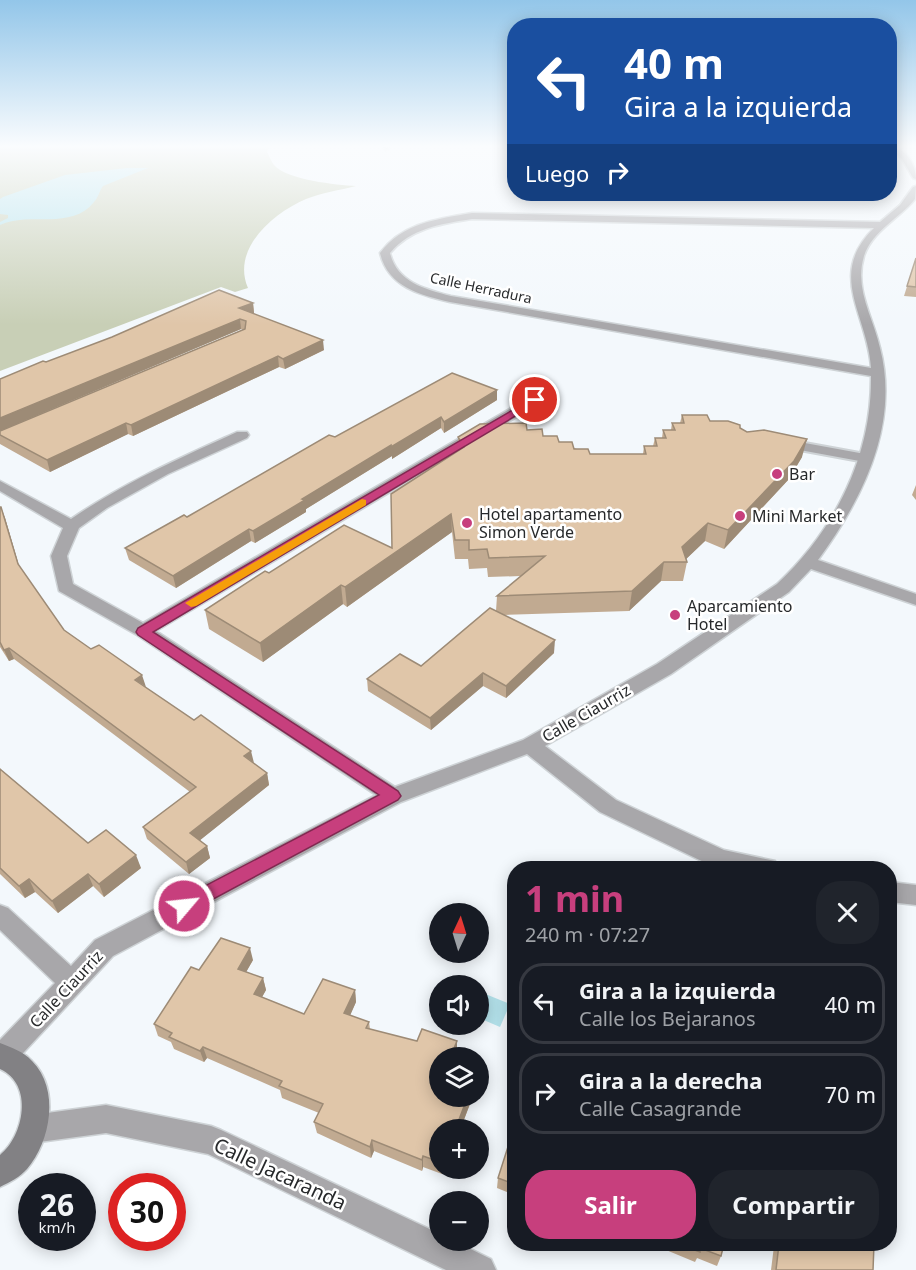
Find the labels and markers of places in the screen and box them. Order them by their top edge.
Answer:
pin [509,374,560,425]
place label: Bar [789,463,815,485]
marker: Bar [770,467,784,481]
place label: Hotel apartamento Simon Verde [479,503,622,543]
place label: Mini Market [752,505,842,527]
marker: Mini Market [733,509,747,523]
marker: Hotel apartamento Simon Verde [460,516,474,530]
place label: Aparcamiento Hotel [687,595,792,635]
marker: Aparcamiento Hotel [668,608,682,622]

